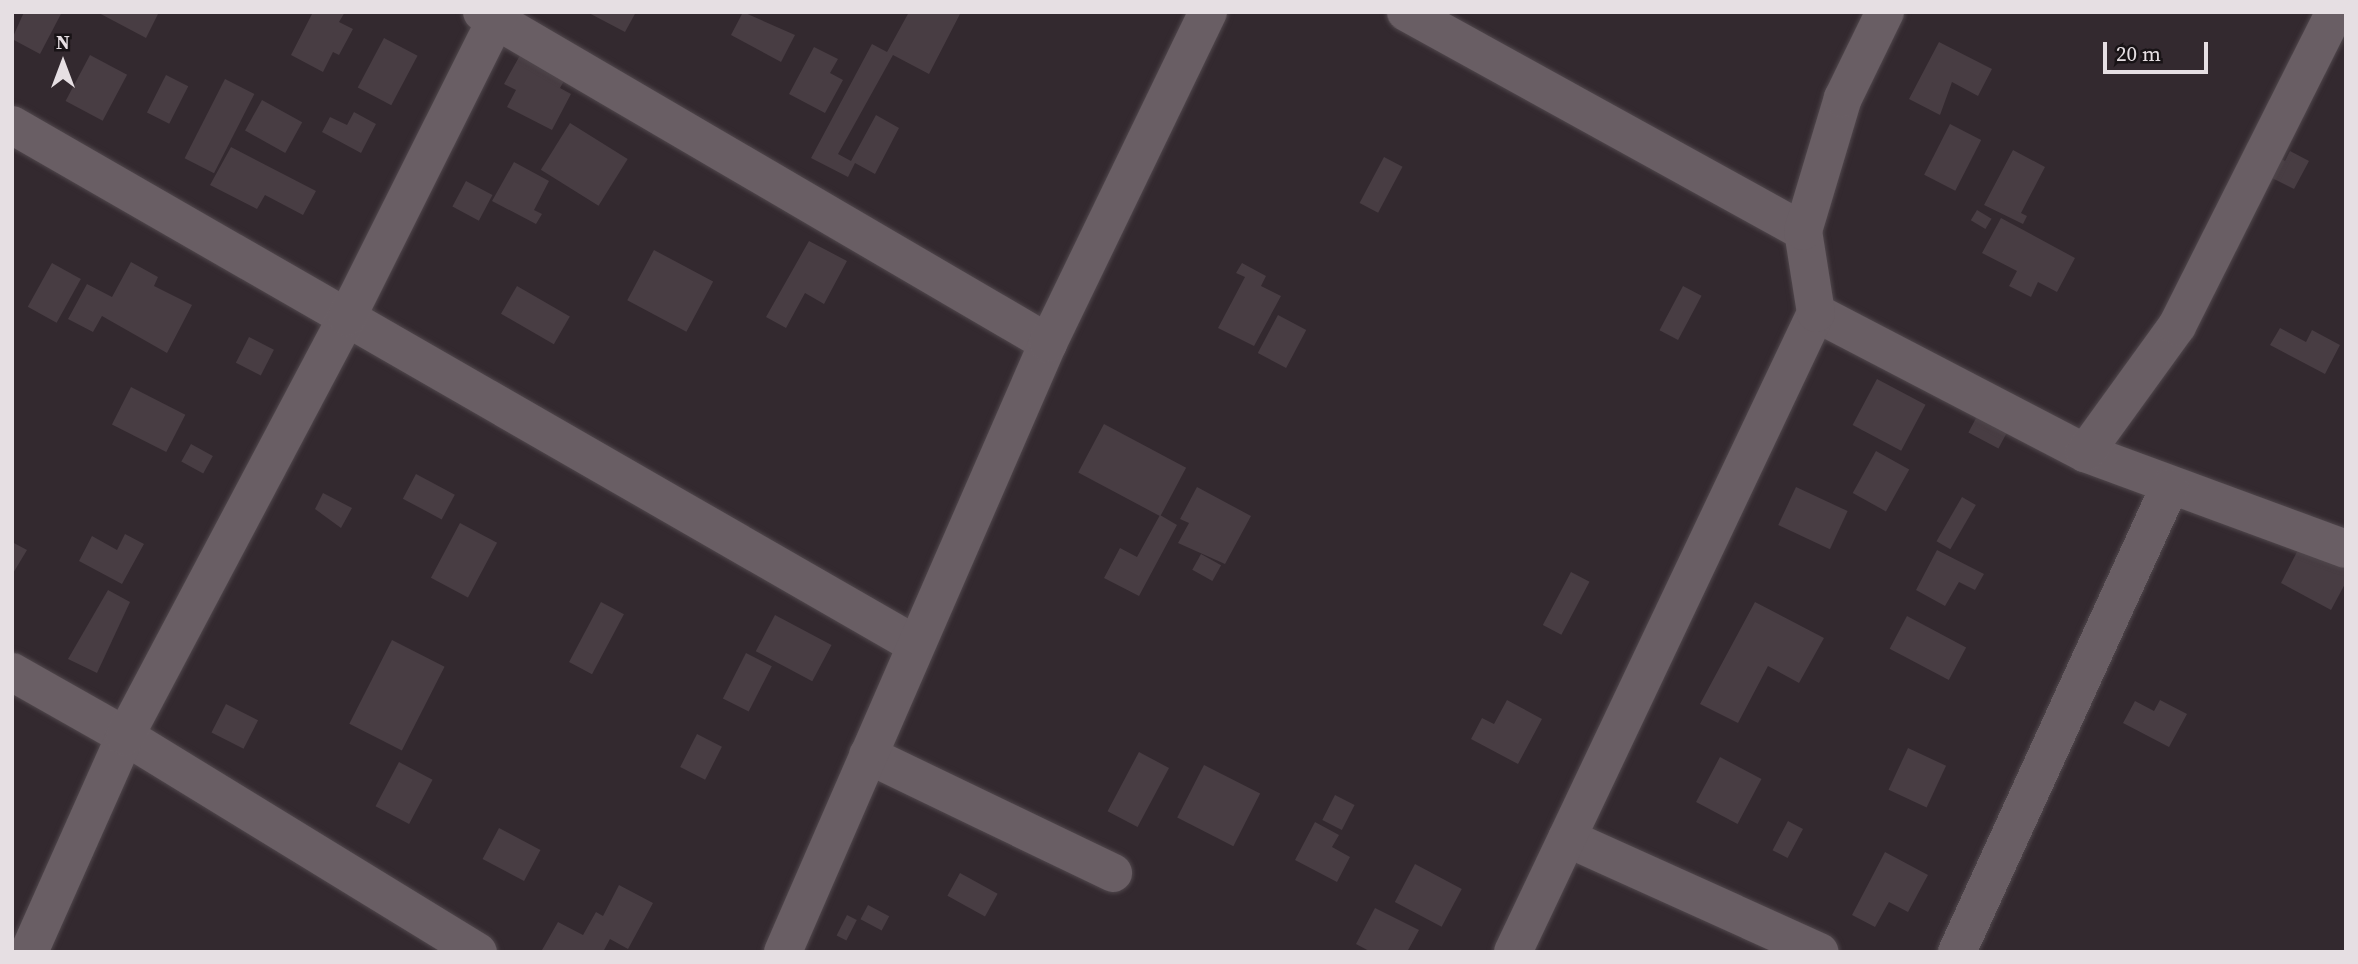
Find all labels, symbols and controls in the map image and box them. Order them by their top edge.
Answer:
north arrow [28,28,98,98]
scale bar [2106,28,2211,72]
text: N [56,29,70,55]
text: 20 m [2116,39,2161,68]

